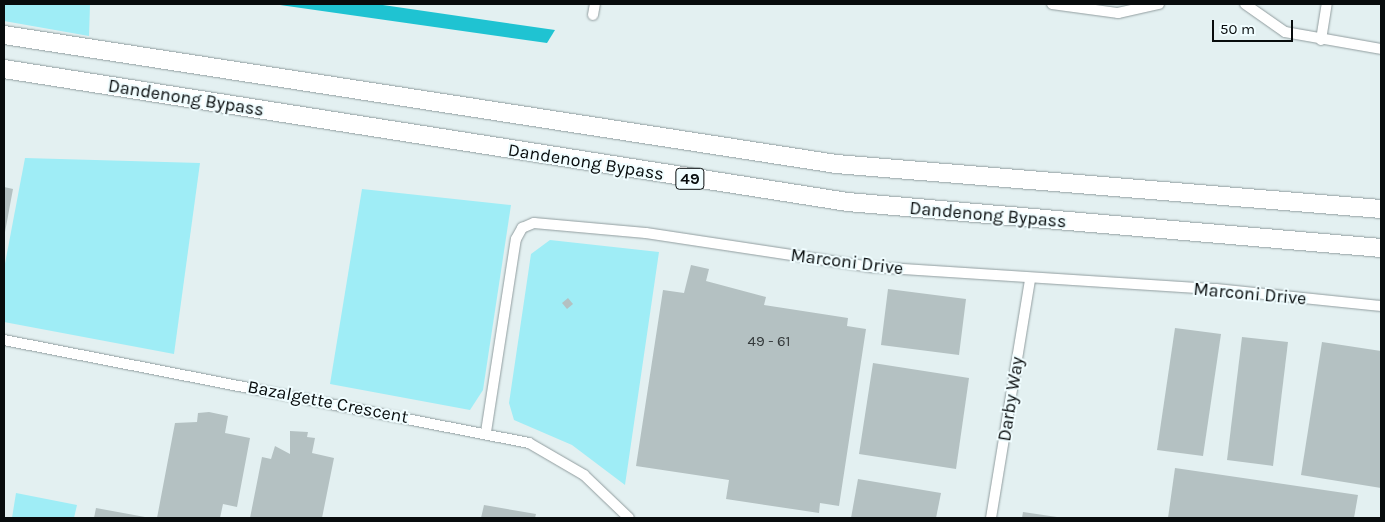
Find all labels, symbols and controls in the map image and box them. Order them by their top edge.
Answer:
scale bar [1215,10,1296,42]
text: 50 m [1220,20,1255,38]
street label: Dandenong Bypass [107,75,265,121]
street label: Dandenong Bypass [507,139,665,185]
road number: 49 [675,165,705,192]
street label: Dandenong Bypass [909,197,1067,233]
street label: Marconi Drive [789,244,905,280]
street label: Marconi Drive [1193,278,1307,310]
house number: 49 - 61 [748,333,790,351]
street label: Darby Way [994,355,1028,443]
street label: Bazalgette Crescent [246,376,410,428]

